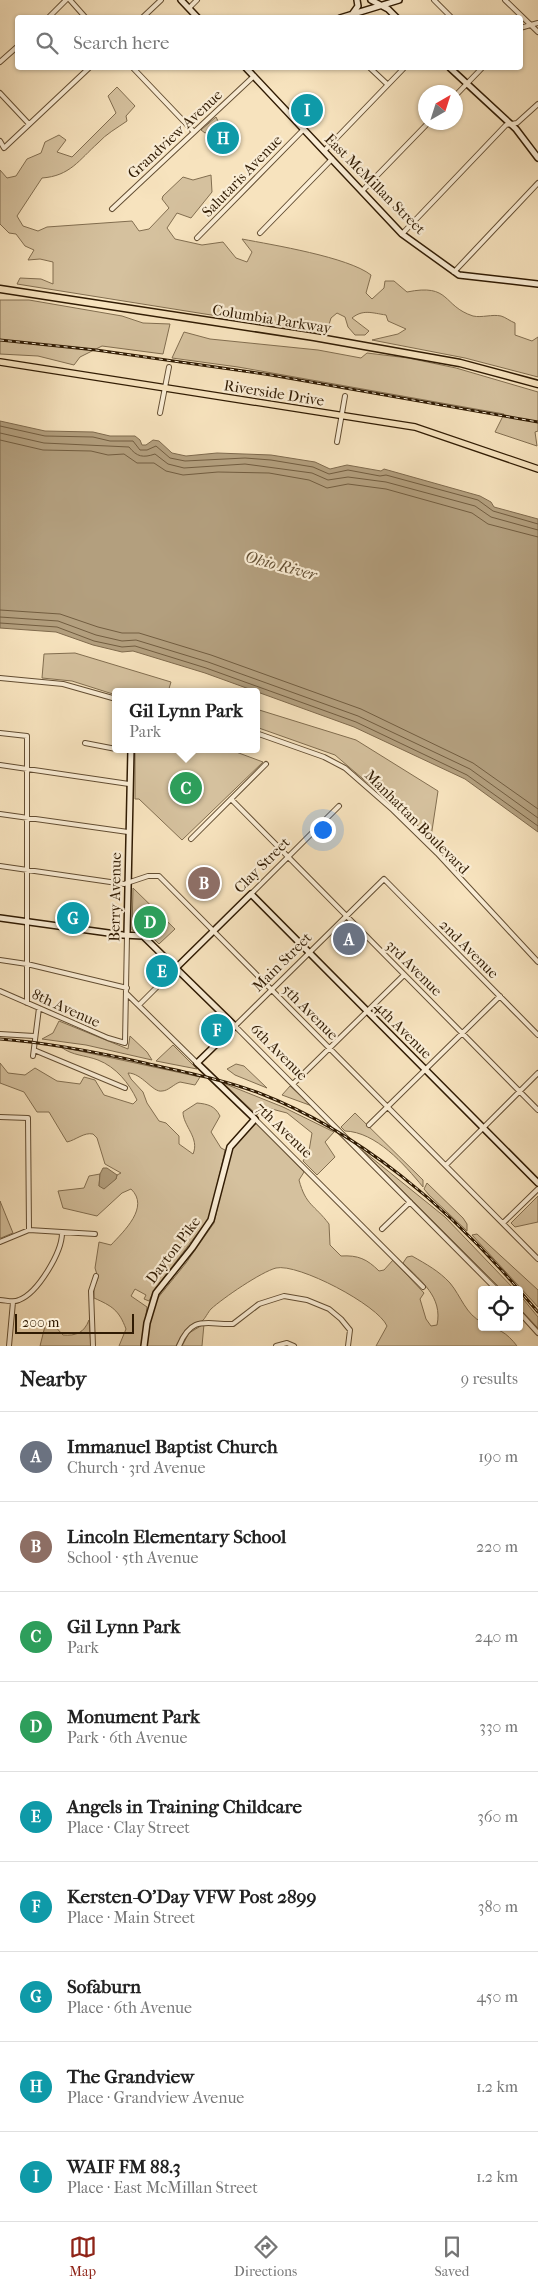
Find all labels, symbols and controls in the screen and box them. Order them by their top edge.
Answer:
search box [15,15,523,70]
icon: search [33,29,61,57]
text: Search here [73,32,169,54]
street label: Grandview Avenue [124,85,226,182]
north arrow [418,85,463,130]
pin: I [291,91,323,129]
pin: H [207,119,239,157]
street label: East McMillan Street [321,130,430,239]
street label: Salutaris Avenue [198,131,286,221]
street label: Columbia Parkway [211,301,334,337]
street label: Riverside Drive [223,376,326,410]
water label: Ohio River [243,547,321,585]
popup [112,688,260,753]
text: Gil Lynn Park [129,700,243,722]
text: Park [129,722,161,741]
street label: Manhattan Boulevard [361,766,473,878]
pin: C [170,769,202,807]
your location [310,817,336,843]
street label: Clay Street [230,833,294,897]
street label: Berry Avenue [105,851,125,942]
pin: B [188,864,220,902]
pin: G [57,899,89,937]
pin: D [134,903,166,941]
street label: 2nd Avenue [436,916,503,983]
pin: A [333,920,365,958]
street label: Main Street [249,928,316,995]
street label: 3rd Avenue [382,936,446,1000]
pin: E [146,952,178,990]
street label: 5th Avenue [278,980,342,1044]
street label: 8th Avenue [29,985,104,1031]
street label: 4th Avenue [370,997,436,1063]
pin: F [201,1011,233,1049]
street label: 6th Avenue [247,1020,312,1085]
street label: 7th Avenue [252,1098,317,1162]
street label: Dayton Pike [142,1212,204,1287]
map controls [478,1286,523,1331]
button: locate [478,1286,523,1331]
scale bar [15,1311,134,1334]
text: 200 m [22,1314,59,1331]
text: Nearby [20,1367,86,1391]
text: 9 results [461,1369,518,1388]
text: Immanuel Baptist Church [67,1436,278,1458]
text: A [31,1447,41,1466]
text: 190 m [478,1447,518,1466]
text: Church · 3rd Avenue [67,1458,205,1477]
text: Lincoln Elementary School [67,1526,286,1548]
text: B [31,1537,41,1556]
text: 220 m [476,1537,518,1556]
text: School · 5th Avenue [67,1548,198,1567]
text: Gil Lynn Park [67,1616,180,1638]
text: C [31,1627,41,1646]
text: 240 m [475,1627,518,1646]
text: Park [67,1638,99,1657]
text: Monument Park [67,1706,200,1728]
text: D [30,1717,42,1736]
text: 330 m [479,1717,518,1736]
text: Park · 6th Avenue [67,1728,187,1747]
text: Angels in Training Childcare [67,1796,302,1818]
text: E [31,1807,41,1826]
text: 360 m [477,1807,518,1826]
text: Place · Clay Street [67,1818,190,1837]
text: Kersten-O’Day VFW Post 2899 [67,1886,317,1908]
text: F [32,1897,40,1916]
text: 380 m [478,1897,518,1916]
text: Place · Main Street [67,1908,195,1927]
text: Sofaburn [67,1976,141,1998]
text: G [30,1987,42,2006]
text: 450 m [477,1987,518,2006]
text: Place · 6th Avenue [67,1998,192,2017]
text: The Grandview [67,2066,194,2088]
text: H [30,2077,42,2096]
text: 1.2 km [476,2077,518,2096]
text: Place · Grandview Avenue [67,2088,244,2107]
text: WAIF FM 88.3 [67,2156,181,2178]
text: I [33,2167,39,2186]
text: 1.2 km [476,2167,518,2186]
text: Place · East McMillan Street [67,2178,258,2197]
tab: Map [69,2233,97,2280]
tab: Directions [234,2233,297,2280]
tab: Saved [435,2233,469,2280]

